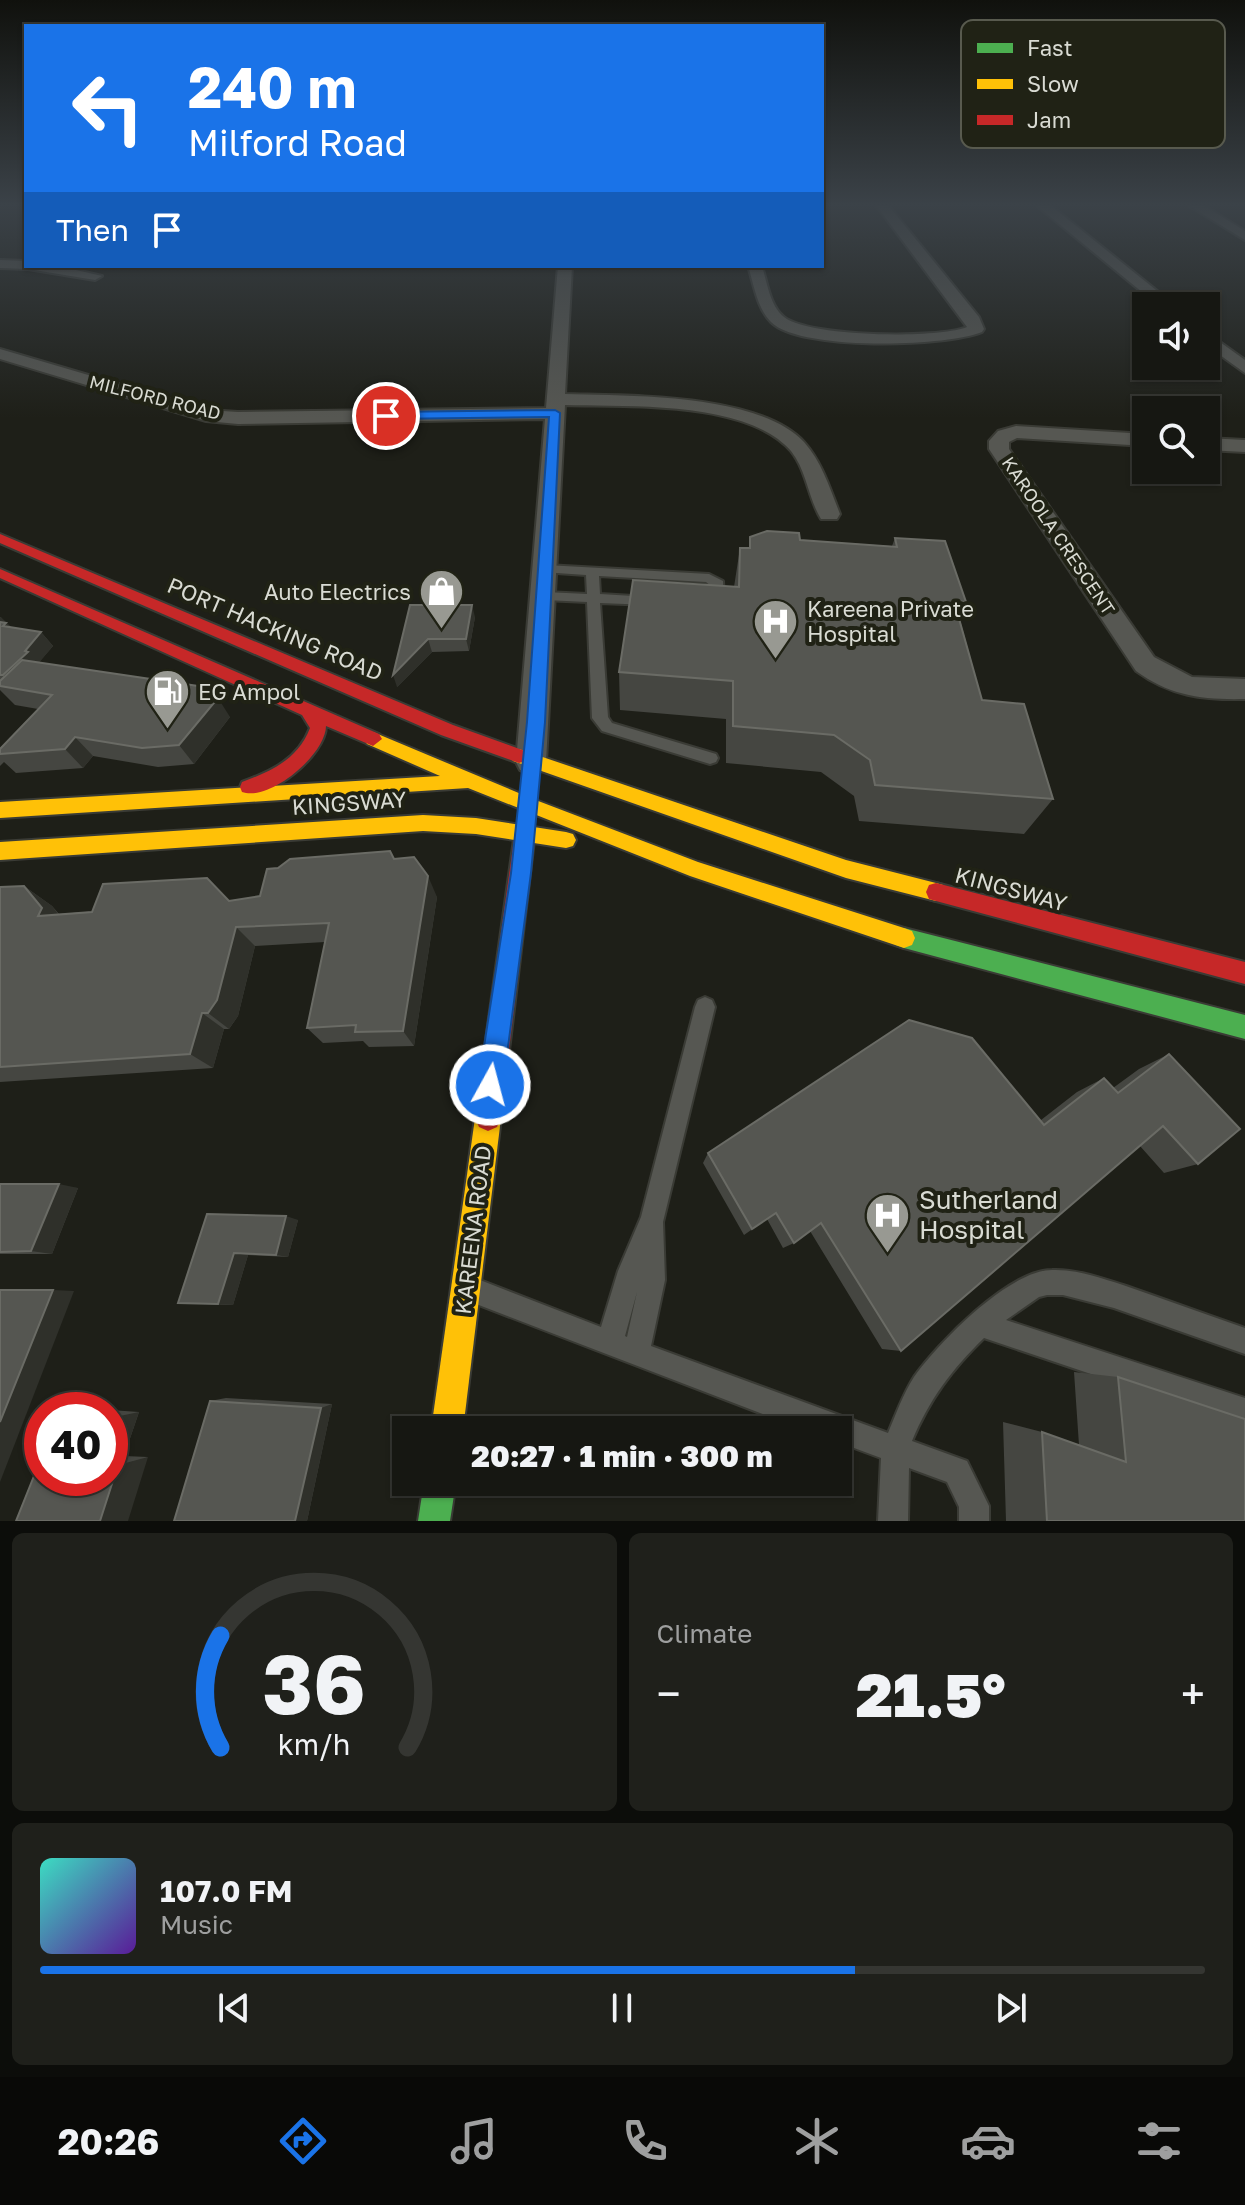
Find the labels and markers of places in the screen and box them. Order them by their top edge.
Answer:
pin [352,382,420,450]
shop icon: Auto Electrics [418,568,466,631]
place label: Auto Electrics [264,578,411,605]
place label: Kareena Private Hospital [807,595,974,647]
hospital icon: Kareena Private Hospital [752,598,800,661]
fuel station icon: EG Ampol [143,668,191,731]
place label: EG Ampol [198,678,300,705]
place label: Sutherland Hospital [919,1184,1058,1245]
hospital icon: Sutherland Hospital [864,1191,912,1254]

